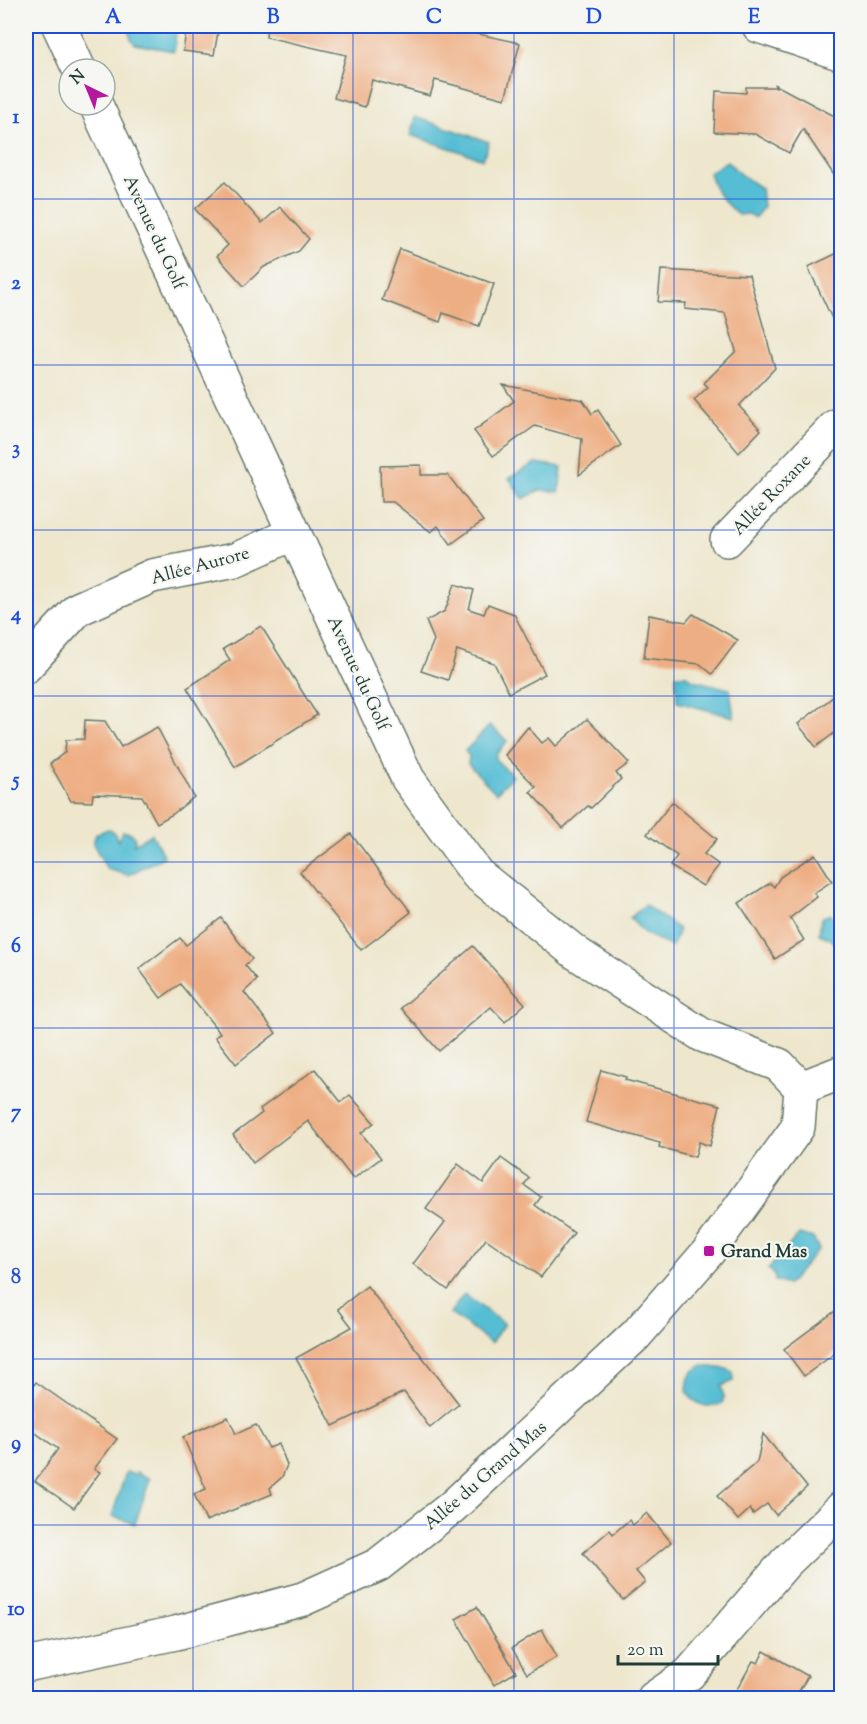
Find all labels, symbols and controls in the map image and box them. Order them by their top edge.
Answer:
text: A [105,4,122,33]
text: B [267,4,280,33]
text: C [426,4,442,33]
text: D [586,4,602,33]
text: E [748,4,761,33]
north arrow [57,57,117,117]
text: N [66,65,91,91]
text: 1 [13,104,20,133]
street label: Avenue du Golf [115,171,191,295]
text: 2 [11,270,21,299]
text: 3 [12,435,20,464]
street label: Allée Roxane [727,449,818,542]
street label: Allée Aurore [148,541,253,593]
text: 4 [10,601,21,630]
street label: Avenue du Golf [319,612,395,736]
text: 5 [11,767,20,796]
text: 6 [11,933,21,962]
text: 7 [11,1099,22,1128]
place label: Grand Mas [721,1240,807,1266]
marker: Grand Mas [702,1244,716,1258]
text: 8 [11,1264,21,1293]
street label: Allée du Grand Mas [419,1416,553,1537]
text: 9 [11,1430,21,1459]
text: 10 [7,1596,25,1625]
scale bar [618,1628,718,1666]
text: 20 m [627,1638,664,1664]

